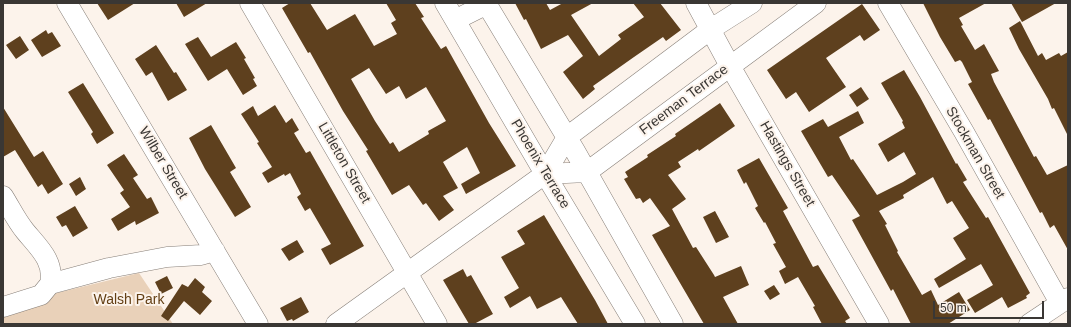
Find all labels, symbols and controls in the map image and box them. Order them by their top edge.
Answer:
street label: Freeman Terrace [636,61,732,139]
street label: Stockman Street [942,104,1008,202]
street label: Phoenix Terrace [507,116,573,212]
street label: Hastings Street [756,118,818,210]
street label: Littleton Street [314,120,374,206]
street label: Wilber Street [135,124,191,202]
park label: Walsh Park [93,292,165,308]
scale bar [935,293,1046,319]
text: 50 m [940,301,967,315]

